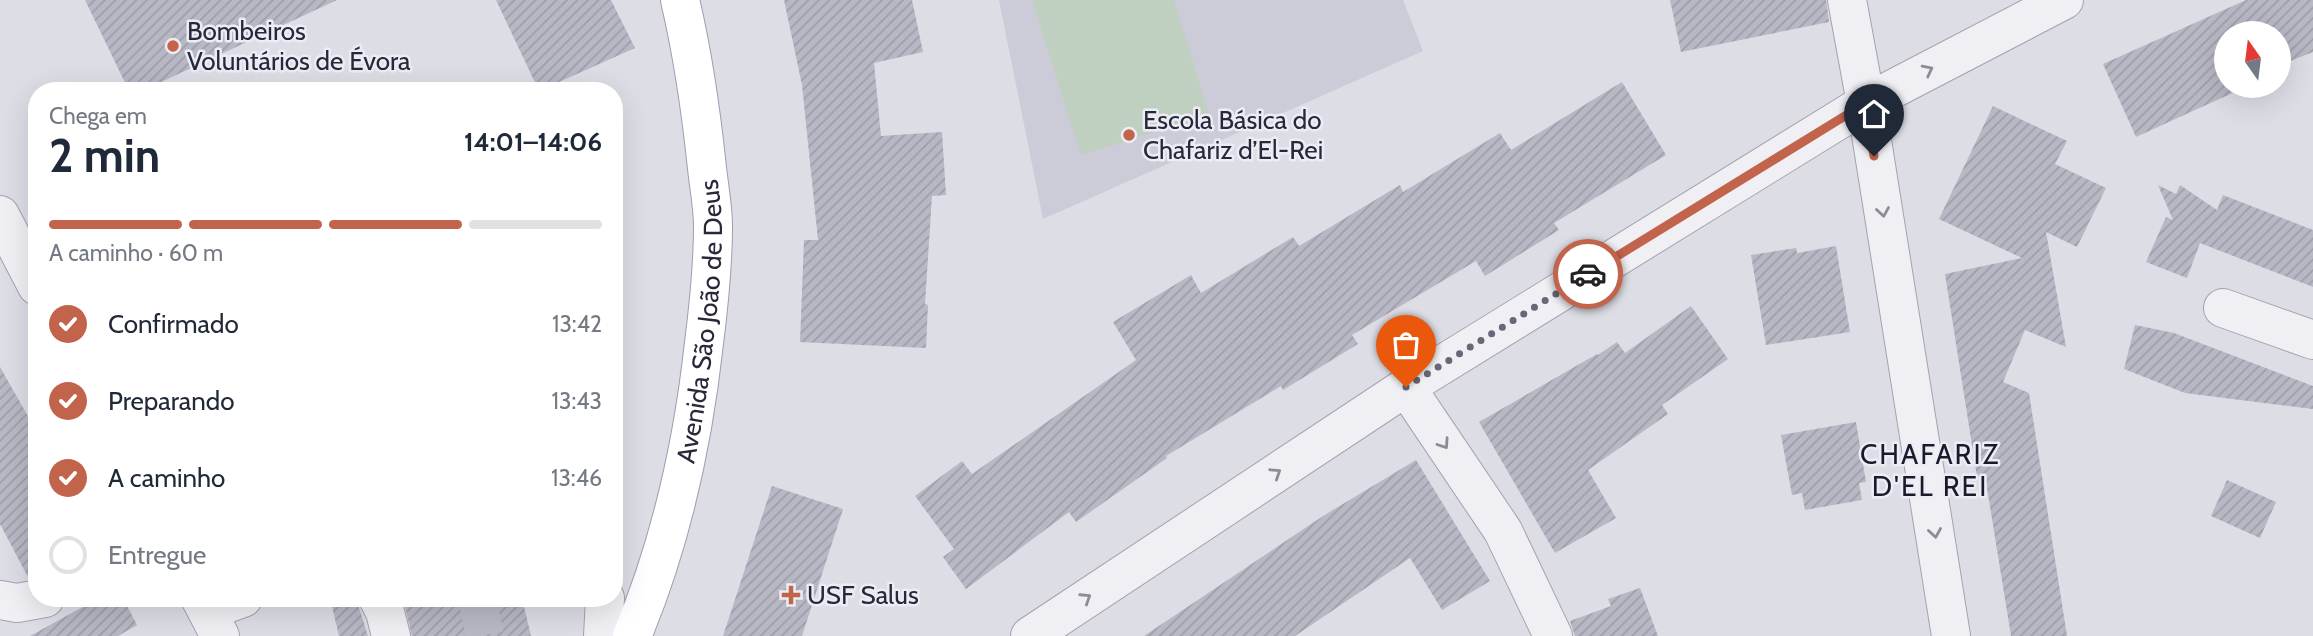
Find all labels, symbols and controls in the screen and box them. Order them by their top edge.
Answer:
place label: Bombeiros Voluntários de Évora [187,15,411,77]
north arrow [2214,21,2291,98]
map controls [2214,21,2291,98]
marker: Bombeiros Voluntários de Évora [165,38,181,54]
one-way arrow [1921,65,1933,79]
pin [1844,84,1904,156]
icon: home [1855,95,1893,133]
text: Chega em [49,102,147,130]
place label: Escola Básica do Chafariz d’El-Rei [1143,104,1323,166]
text: 14:01–14:06 [464,126,602,158]
marker: Escola Básica do Chafariz d’El-Rei [1121,127,1137,143]
text: 2 min [49,128,160,184]
street label: Avenida São João de Deus [669,177,729,466]
one-way arrow [1875,206,1890,218]
text: A caminho · 60 m [49,239,223,267]
courier [1553,239,1623,309]
icon: car [1569,255,1607,293]
icon: check [49,305,87,343]
text: Confirmado [108,308,239,340]
text: 13:42 [552,310,602,338]
pin [1376,315,1436,387]
icon: bag [1387,326,1425,364]
icon: check [49,382,87,420]
text: Preparando [108,385,235,417]
text: 13:43 [552,387,602,415]
one-way arrow [1436,436,1449,449]
district label: CHAFARIZ D'EL REI [1860,437,2000,503]
icon: check [49,459,87,497]
text: A caminho [108,462,225,494]
text: 13:46 [551,464,602,492]
one-way arrow [1268,469,1281,481]
one-way arrow [1927,528,1942,539]
text: Entregue [108,539,206,571]
place label: USF Salus [807,579,919,611]
marker: USF Salus [781,585,801,605]
one-way arrow [1079,594,1092,607]

